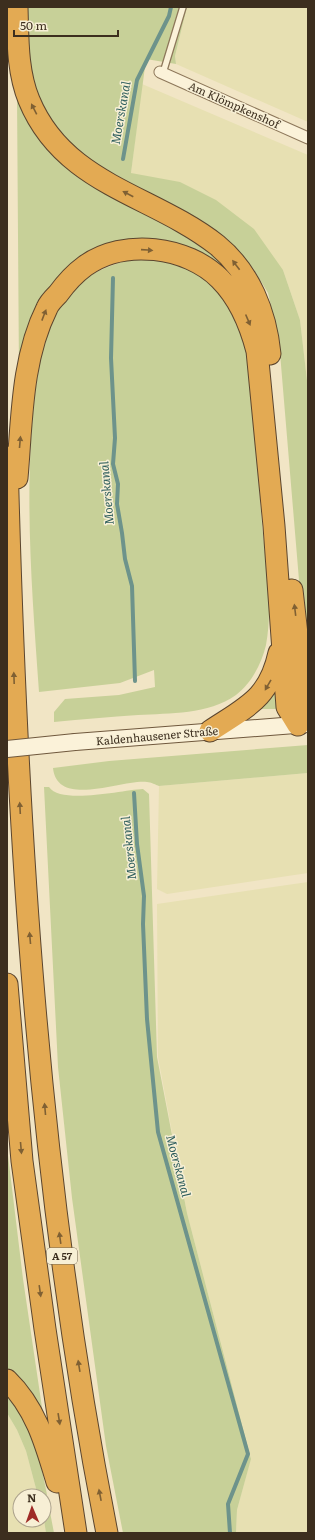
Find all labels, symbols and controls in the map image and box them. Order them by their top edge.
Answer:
scale bar [14,12,118,38]
text: 50 m [20,16,47,34]
street label: Am Klömpkenshof [186,77,283,132]
water label: Moerskanal [106,79,135,146]
one-way arrow [31,103,37,115]
one-way arrow [122,191,134,197]
one-way arrow [141,246,153,253]
one-way arrow [232,260,240,271]
one-way arrow [42,308,48,320]
one-way arrow [245,315,251,327]
one-way arrow [17,435,23,448]
water label: Moerskanal [94,460,118,526]
one-way arrow [291,604,298,616]
one-way arrow [11,672,18,684]
one-way arrow [264,679,271,691]
street label: Kaldenhausener Straße [95,722,219,748]
one-way arrow [16,802,23,814]
water label: Moerskanal [116,815,140,881]
one-way arrow [26,932,33,944]
one-way arrow [42,1103,48,1115]
water label: Moerskanal [162,1133,196,1199]
one-way arrow [18,1142,24,1154]
one-way arrow [57,1232,63,1244]
road number: A 57 [47,1248,77,1264]
one-way arrow [37,1285,43,1297]
one-way arrow [76,1360,82,1373]
one-way arrow [56,1413,62,1426]
north arrow [12,1488,52,1528]
text: N [27,1489,37,1505]
one-way arrow [96,1489,102,1501]

